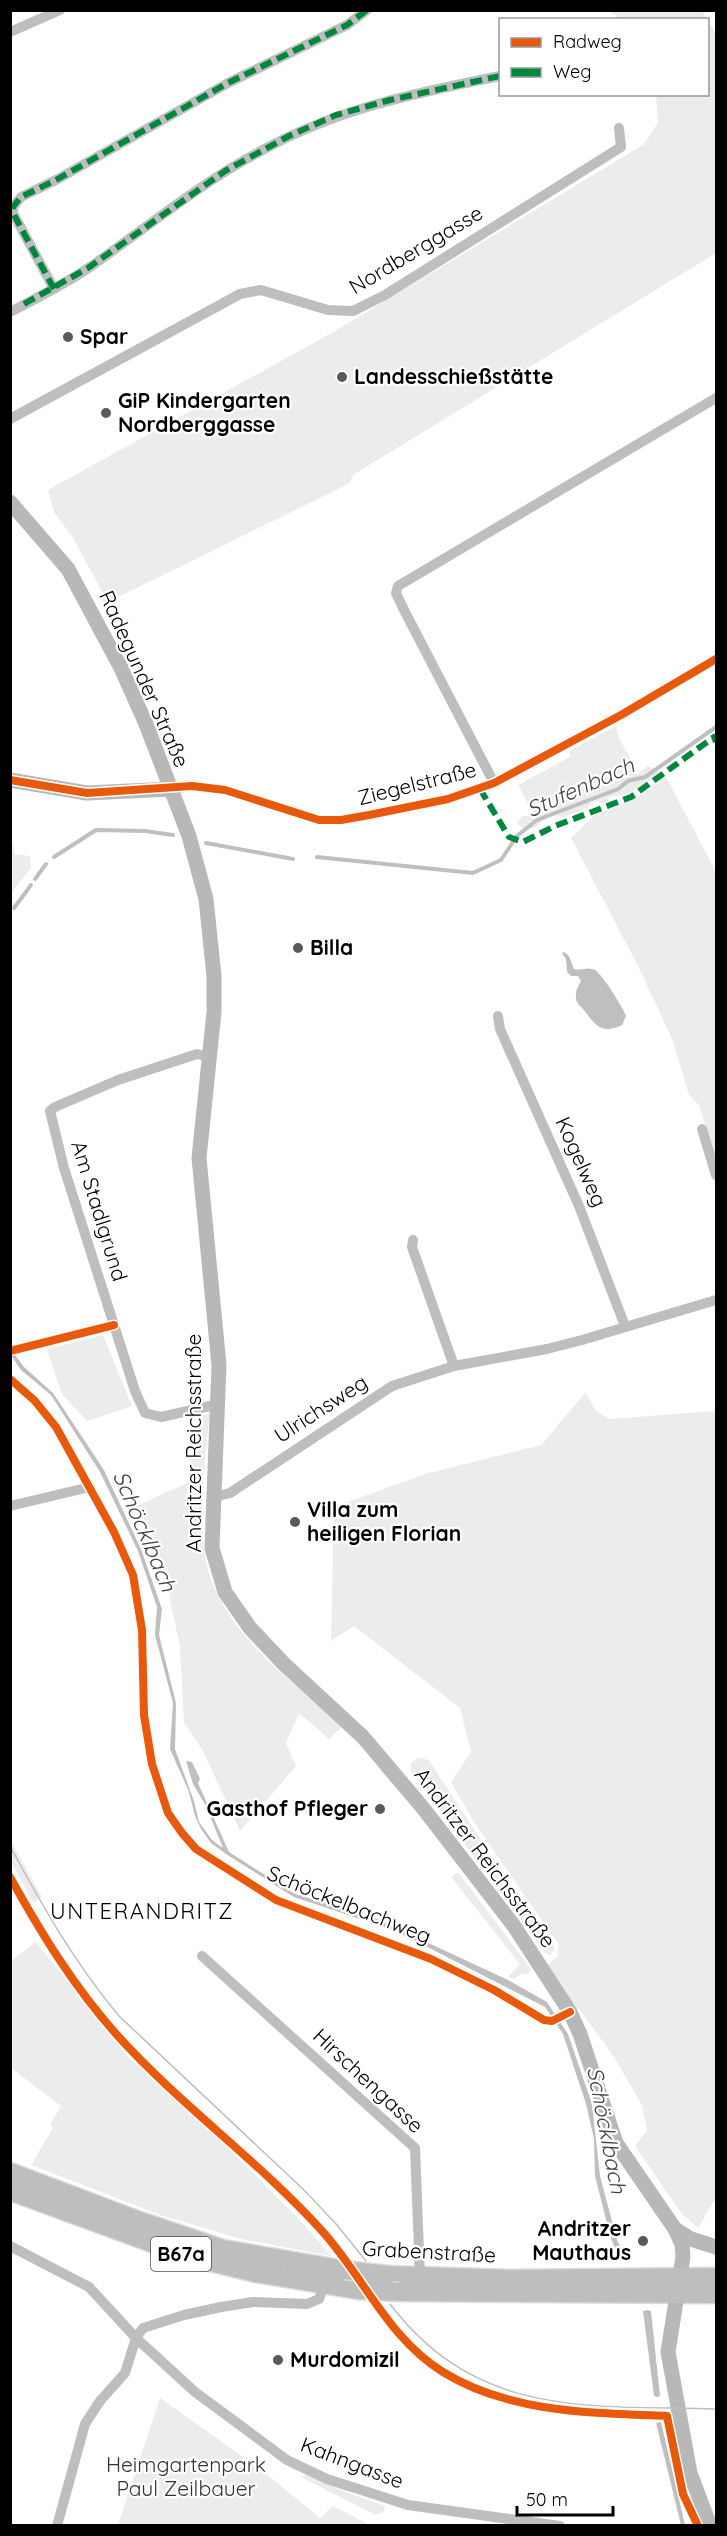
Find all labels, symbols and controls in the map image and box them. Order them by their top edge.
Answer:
legend [499,18,709,96]
text: Radweg [553,30,622,53]
text: Weg [553,60,591,83]
street label: Nordberggasse [344,199,487,299]
place label: Spar [80,323,128,349]
marker: Spar [61,330,75,344]
place label: Landesschießstätte [354,363,553,389]
marker: Landesschießstätte [335,370,349,384]
place label: GiP Kindergarten Nordberggasse [118,387,291,437]
marker: GiP Kindergarten Nordberggasse [99,406,113,420]
street label: Radegunder Straße [94,586,196,771]
water label: Stufenbach [522,751,639,823]
street label: Ziegelstraße [355,756,479,810]
place label: Billa [310,934,353,960]
marker: Billa [291,941,305,955]
street label: Kogelweg [550,1112,613,1211]
street label: Am Stadlgrund [66,1137,134,1284]
street label: Andritzer Reichsstraße [180,1334,206,1552]
street label: Ulrichsweg [269,1368,372,1448]
water label: Schöcklbach [107,1467,183,1596]
place label: Villa zum heiligen Florian [307,1496,461,1546]
marker: Villa zum heiligen Florian [288,1515,302,1529]
street label: Andritzer Reichsstraße [410,1762,562,1953]
place label: Gasthof Pfleger [206,1795,368,1821]
marker: Gasthof Pfleger [373,1802,387,1816]
street label: Schöckelbachweg [264,1859,435,1949]
district label: UNTERANDRITZ [50,1897,234,1925]
street label: Hirschengasse [308,2022,429,2138]
water label: Schöcklbach [581,2064,633,2196]
place label: Andritzer Mauthaus [532,2215,631,2265]
marker: Andritzer Mauthaus [636,2234,650,2248]
street label: Grabenstraße [361,2235,497,2267]
road number: B67a [151,2237,211,2271]
place label: Murdomizil [290,2346,400,2372]
marker: Murdomizil [271,2353,285,2367]
street label: Kahngasse [297,2431,408,2494]
park label: Heimgartenpark Paul Zeilbauer [106,2451,266,2501]
scale bar [517,2479,613,2517]
text: 50 m [526,2488,568,2511]

